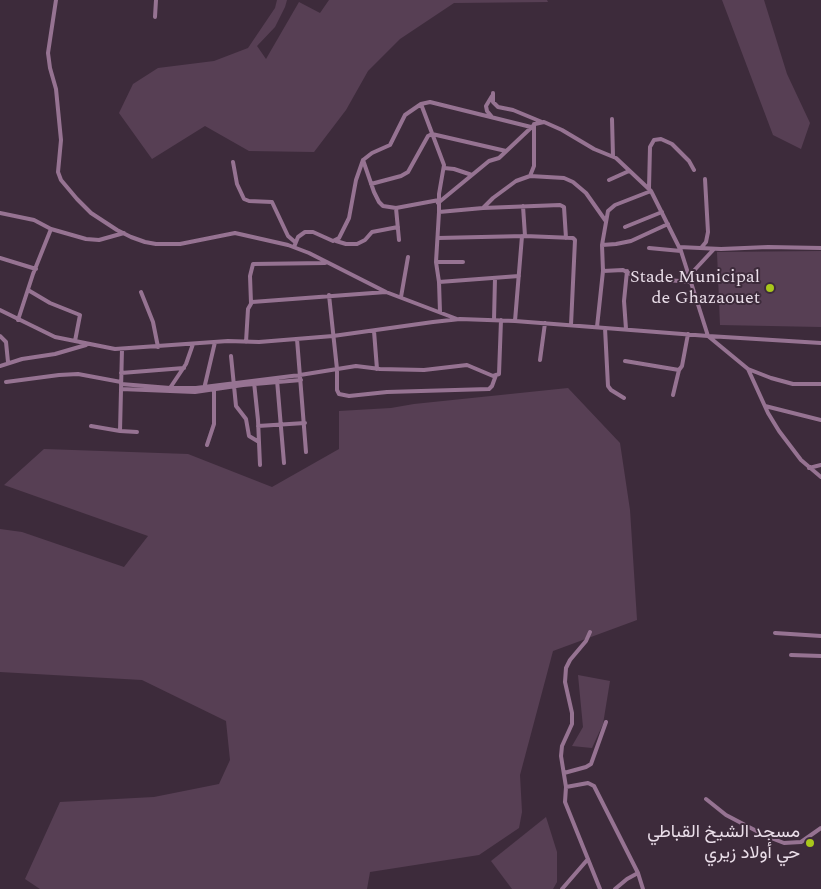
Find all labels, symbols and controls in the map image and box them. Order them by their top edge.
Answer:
place label: Stade Municipal de Ghazaouet [630,267,760,310]
marker: Stade Municipal de Ghazaouet [764,282,776,294]
place label: مسجد الشيخ القباطي حي أولاد زيري [647,822,800,864]
marker: مسجد الشيخ القباطي حي أولاد زيري [804,837,816,849]

